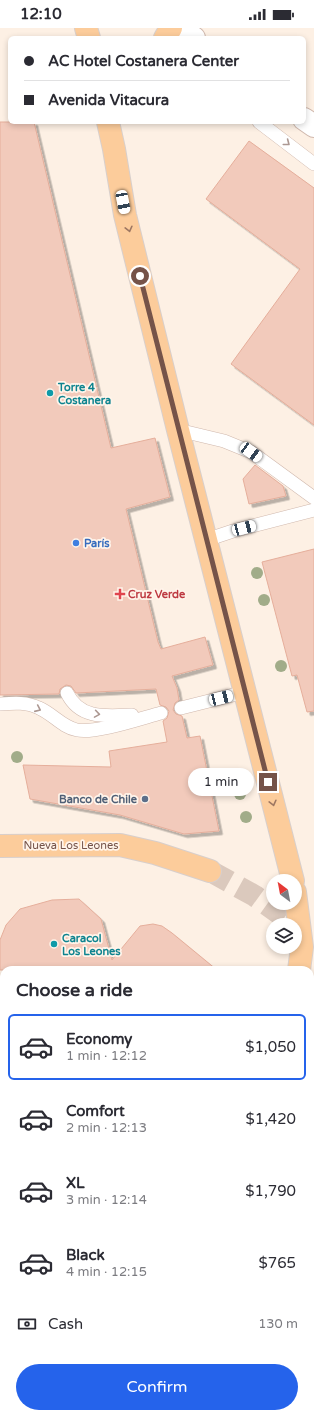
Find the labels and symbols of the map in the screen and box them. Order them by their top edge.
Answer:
one-way arrow [282,139,289,146]
car [115,189,131,215]
one-way arrow [124,226,132,232]
route start [131,267,149,285]
place label: Torre 4 Costanera [57,381,111,407]
marker: Torre 4 Costanera [45,388,55,398]
car [238,440,264,464]
car [231,519,257,537]
place label: París [84,537,110,550]
marker: París [71,538,81,548]
place label: Cruz Verde [128,588,186,601]
marker: Cruz Verde [115,589,125,599]
car [208,689,234,707]
one-way arrow [34,704,41,712]
one-way arrow [94,710,100,718]
callout: 1 min [188,768,254,796]
route end [259,773,277,791]
place label: Banco de Chile [59,793,138,806]
marker: Banco de Chile [140,794,150,804]
one-way arrow [269,800,277,806]
street label: Nueva Los Leones [24,839,118,852]
north arrow [266,874,302,910]
place label: Caracol Los Leones [62,932,121,958]
marker: Caracol Los Leones [49,939,59,949]

